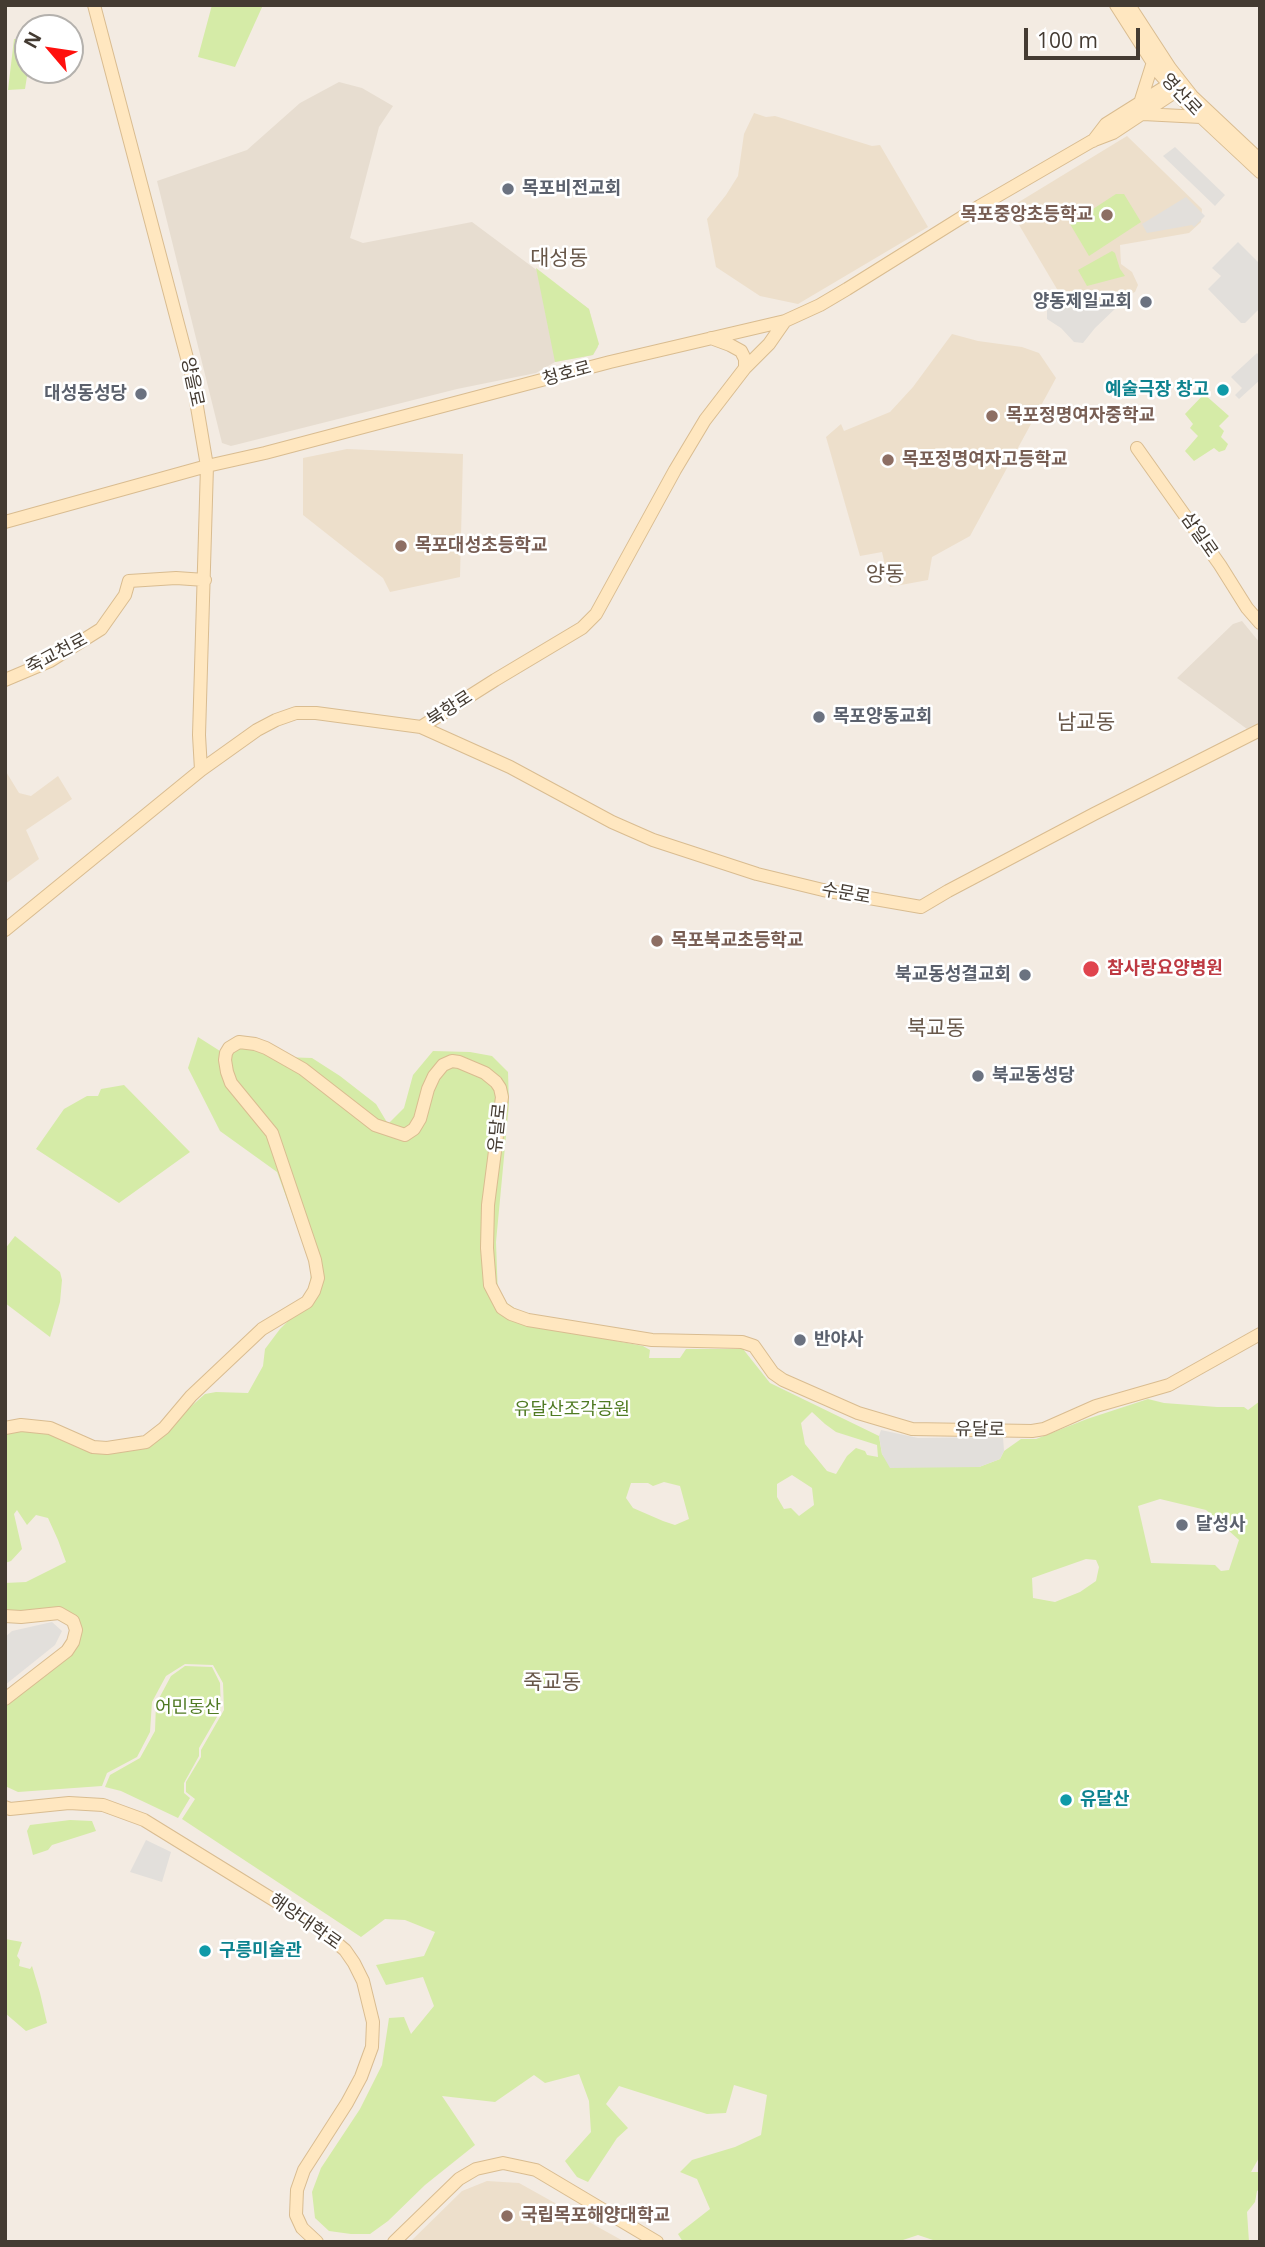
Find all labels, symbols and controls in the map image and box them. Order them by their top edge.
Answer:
north arrow [14,14,84,84]
scale bar [1027,14,1142,58]
text: 100 m [1037,26,1098,54]
text: N [17,27,47,53]
street label: 영산로 [1156,69,1206,121]
place label: 목포비전교회 [522,178,621,200]
marker: 목포비전교회 [500,181,516,197]
place label: 목포중앙초등학교 [961,204,1093,226]
marker: 목포중앙초등학교 [1099,207,1115,223]
district label: 대성동 [530,246,588,272]
place label: 양동제일교회 [1033,291,1132,313]
marker: 양동제일교회 [1138,294,1154,310]
street label: 양을로 [176,355,208,409]
street label: 청호로 [540,357,594,391]
place label: 예술극장 창고 [1105,379,1209,401]
marker: 예술극장 창고 [1215,382,1231,398]
place label: 대성동성당 [44,383,127,405]
marker: 대성동성당 [133,386,149,402]
place label: 목포정명여자중학교 [1006,405,1155,427]
marker: 목포정명여자중학교 [984,408,1000,424]
place label: 목포정명여자고등학교 [902,449,1068,471]
marker: 목포정명여자고등학교 [880,452,896,468]
street label: 삼일로 [1176,508,1222,562]
place label: 목포대성초등학교 [415,535,547,557]
marker: 목포대성초등학교 [393,538,409,554]
district label: 양동 [866,562,904,588]
street label: 죽교천로 [23,629,91,679]
street label: 북항로 [423,686,477,732]
place label: 목포양동교회 [833,706,932,728]
marker: 목포양동교회 [811,709,827,725]
district label: 남교동 [1057,710,1115,736]
street label: 수문로 [820,879,872,909]
place label: 목포북교초등학교 [671,930,803,952]
marker: 목포북교초등학교 [649,933,665,949]
place label: 참사랑요양병원 [1107,958,1223,980]
marker: 참사랑요양병원 [1081,959,1101,979]
place label: 북교동성결교회 [895,964,1011,986]
marker: 북교동성결교회 [1017,967,1033,983]
district label: 북교동 [907,1016,965,1042]
place label: 북교동성당 [992,1065,1075,1087]
marker: 북교동성당 [970,1068,986,1084]
street label: 유달로 [485,1102,511,1154]
place label: 반야사 [814,1329,864,1351]
marker: 반야사 [792,1332,808,1348]
park label: 유달산조각공원 [514,1399,630,1421]
street label: 유달로 [955,1419,1005,1441]
place label: 달성사 [1196,1514,1246,1536]
marker: 달성사 [1174,1517,1190,1533]
district label: 죽교동 [523,1670,581,1696]
park label: 어민동산 [155,1697,221,1719]
place label: 유달산 [1080,1789,1130,1811]
marker: 유달산 [1058,1792,1074,1808]
street label: 해양대학로 [265,1889,345,1955]
place label: 구릉미술관 [219,1940,302,1962]
marker: 구릉미술관 [197,1943,213,1959]
place label: 국립목포해양대학교 [521,2205,670,2227]
marker: 국립목포해양대학교 [499,2208,515,2224]

